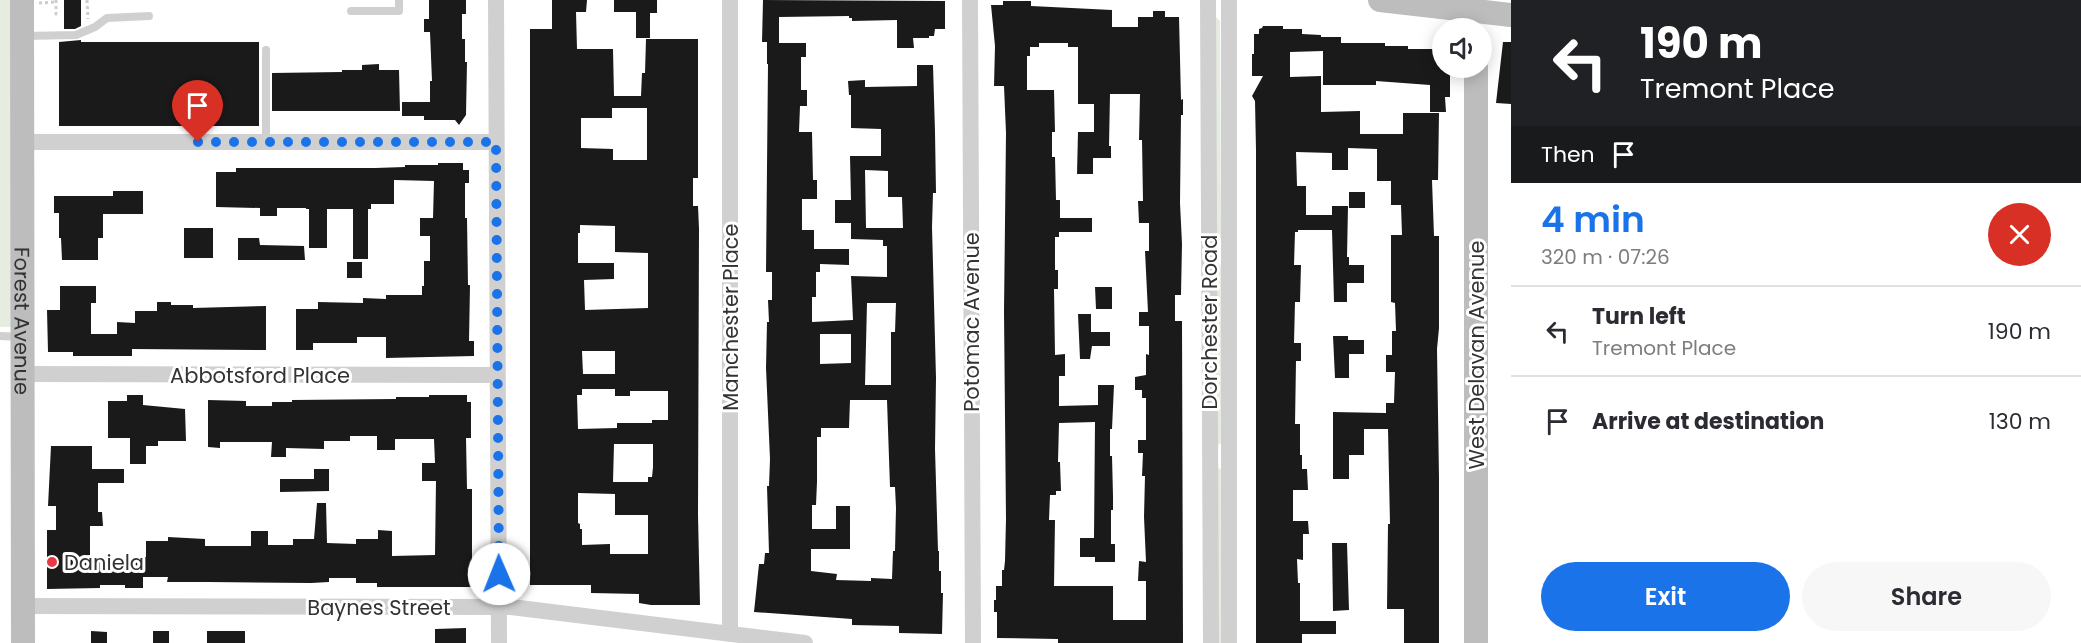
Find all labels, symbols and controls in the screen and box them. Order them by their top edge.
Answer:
text: 190 m [1640,14,1762,73]
map controls [1432,18,1492,78]
button: sound [1432,18,1492,78]
icon: left [1541,24,1619,102]
text: Tremont Place [1640,70,1834,107]
pin [172,80,223,142]
icon: arrive [181,89,214,122]
icon: arrive [1607,138,1640,171]
text: Then [1541,139,1595,170]
text: 4 min [1541,194,1645,245]
button: close [1988,203,2051,266]
street label: Manchester Place [716,223,745,411]
street label: Potomac Avenue [957,232,986,412]
street label: Dorchester Road [1195,235,1224,410]
street label: West Delavan Avenue [1462,241,1491,469]
text: 320 m · 07:26 [1541,243,1670,271]
street label: Forest Avenue [8,247,37,395]
text: Turn left [1592,301,1686,332]
icon: left [1541,315,1574,348]
text: 190 m [1988,316,2051,347]
text: Tremont Place [1592,334,1736,362]
street label: Abbotsford Place [170,361,350,390]
icon: arrive [1541,405,1574,438]
text: Arrive at destination [1592,406,1824,437]
text: 130 m [1989,406,2051,437]
position arrow [467,542,531,606]
place label: Daniela [64,548,144,577]
marker: Daniela [45,555,59,569]
button: Exit [1541,562,1790,631]
button: Share [1802,562,2051,631]
street label: Baynes Street [307,593,451,622]

